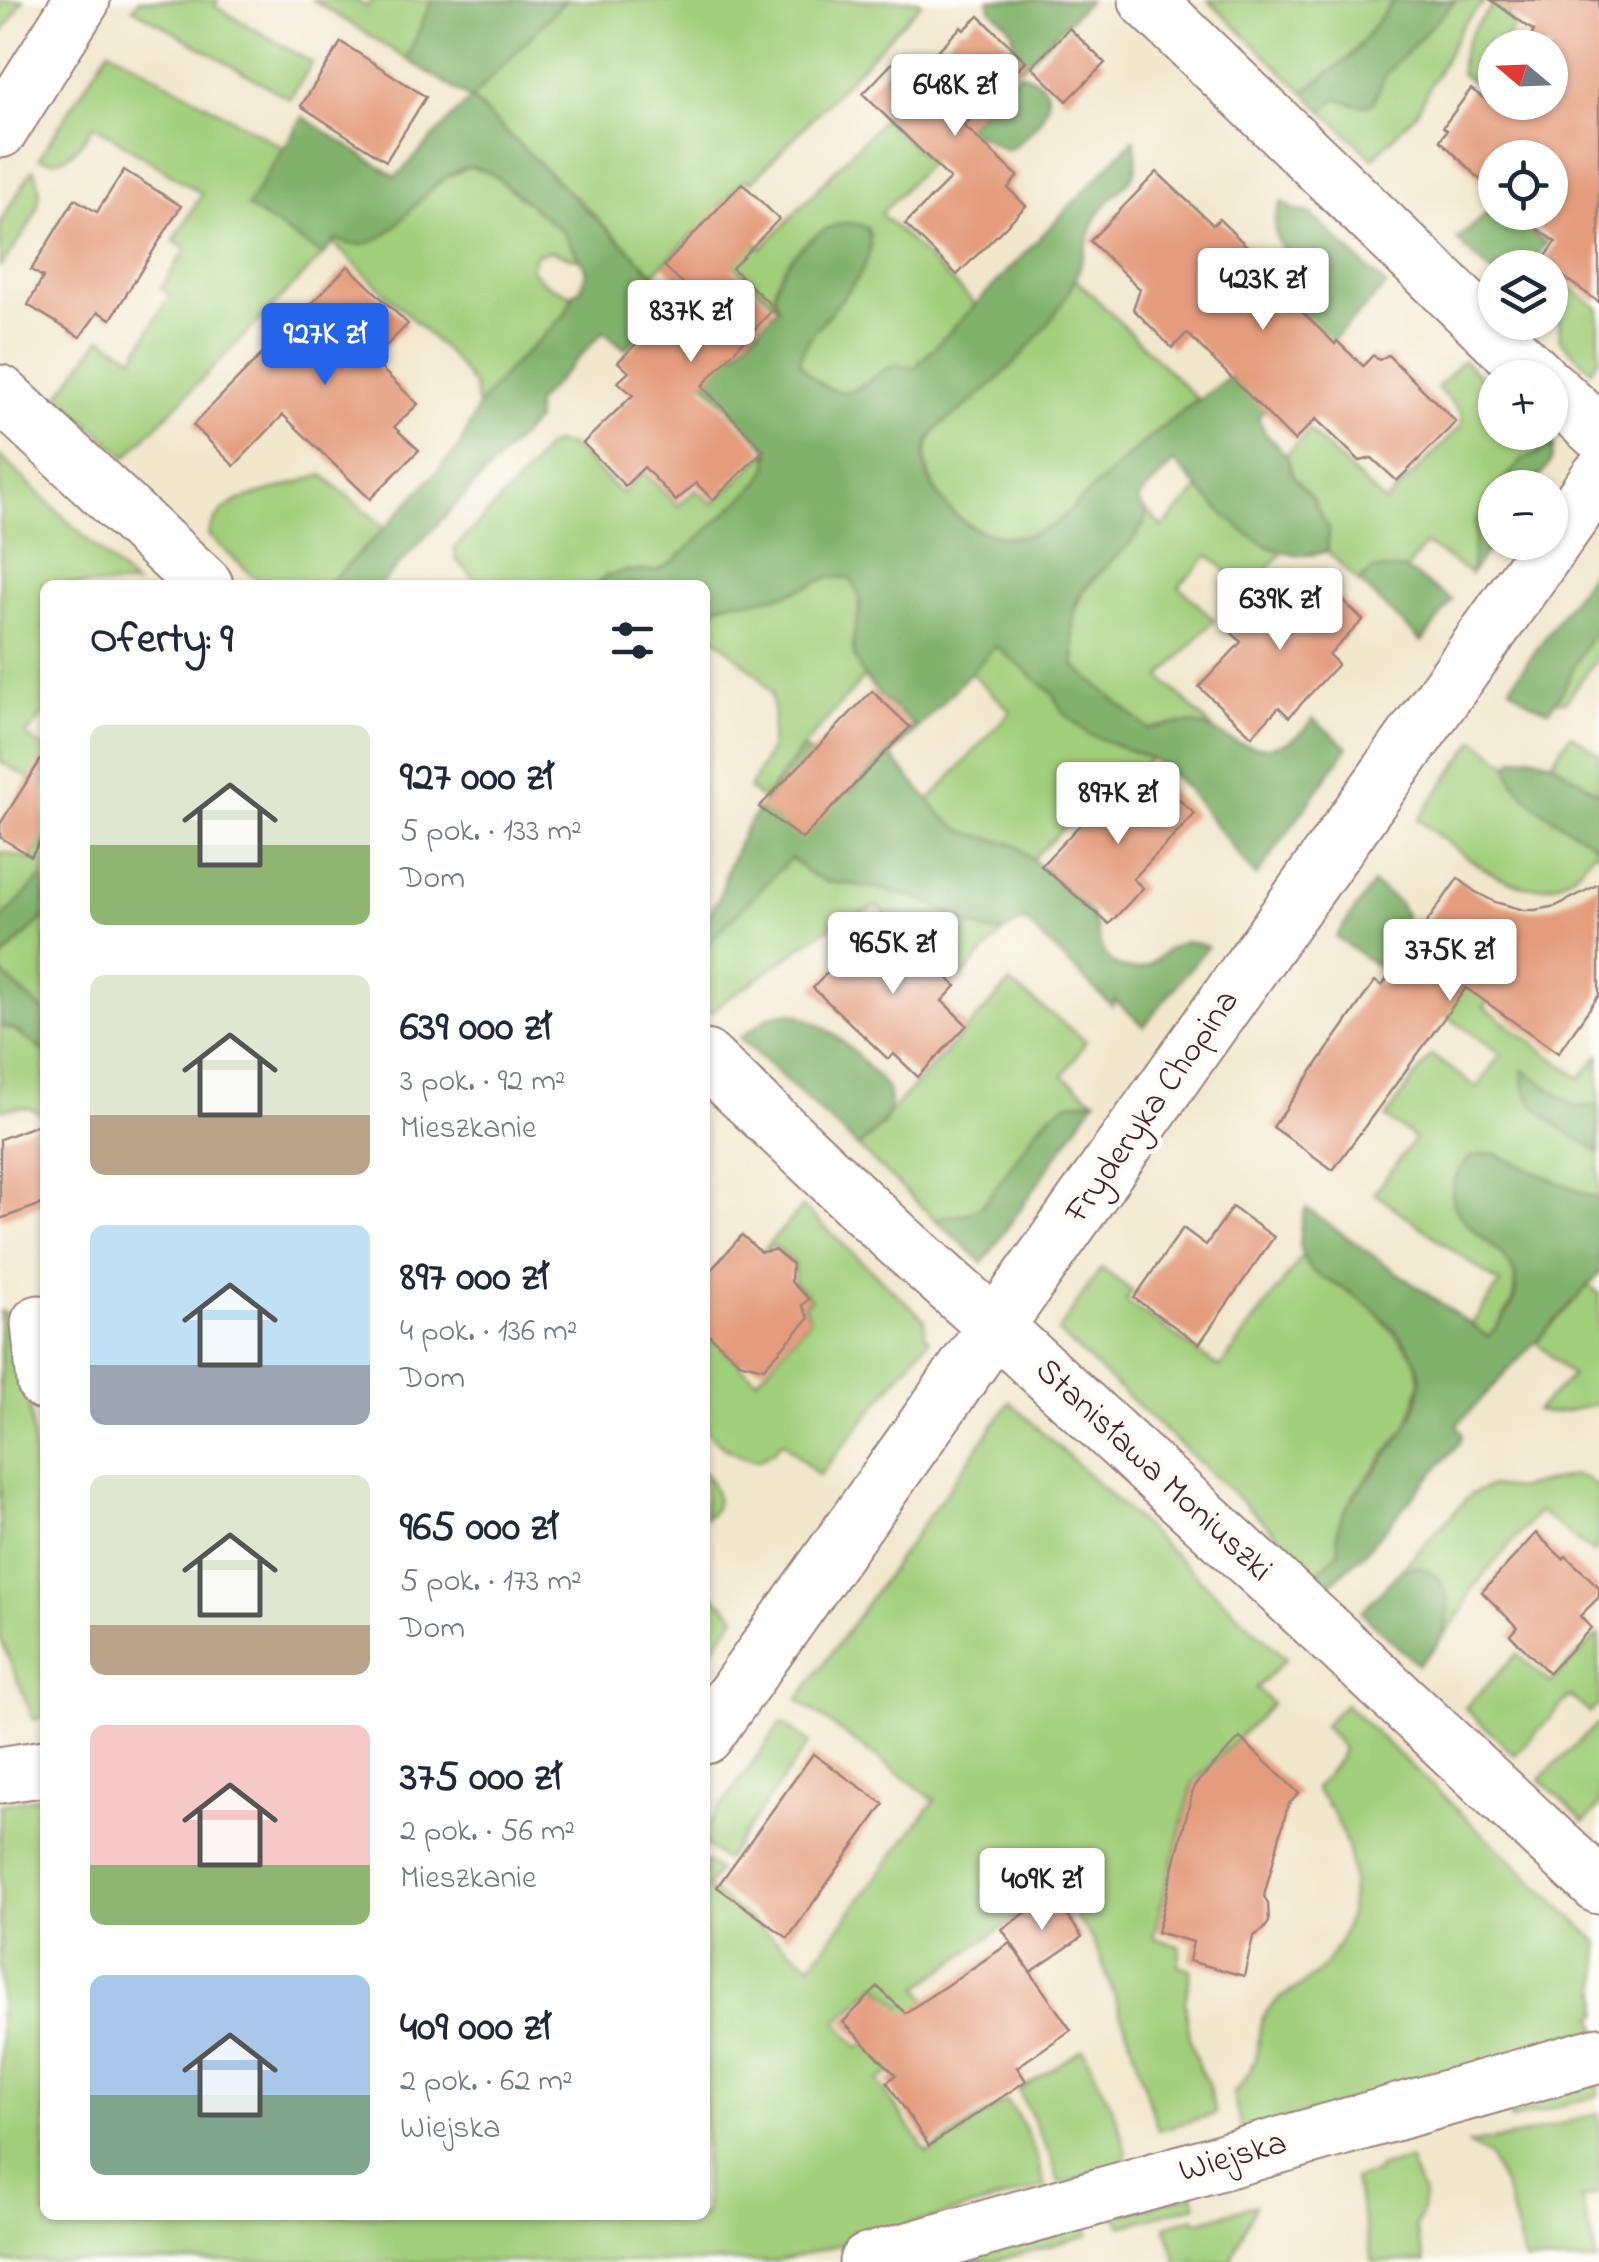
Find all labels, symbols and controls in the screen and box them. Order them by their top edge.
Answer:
north arrow [1478,30,1568,120]
map controls [1478,30,1568,560]
pin: 648K zł [863,54,1047,139]
text: 648K zł [913,63,997,110]
button: locate [1478,140,1568,230]
pin: 423K zł [1171,248,1355,333]
button: layers [1478,250,1568,340]
text: 423K zł [1220,257,1306,304]
pin: 837K zł [599,280,783,365]
text: 837K zł [650,289,732,336]
pin: 927K zł [233,303,417,388]
text: 927K zł [284,312,366,359]
button: + [1478,360,1568,450]
button: − [1478,470,1568,560]
pin: 639K zł [1188,568,1372,653]
text: 639K zł [1239,577,1321,624]
text: Oferty: 9 [90,610,233,671]
icon: filters [605,613,660,668]
text: 927 000 zł [400,748,553,809]
pin: 897K zł [1026,762,1210,847]
icon: home [170,765,290,885]
text: 897K zł [1078,771,1158,818]
text: 5 pok. · 133 m² [400,809,582,856]
text: Dom [400,856,465,903]
pin: 965K zł [801,912,985,997]
pin: 375K zł [1358,919,1542,1004]
text: 965K zł [850,921,936,968]
text: 375K zł [1406,928,1494,975]
street label: Fryderyka Chopina [1053,980,1253,1235]
text: 639 000 zł [400,998,551,1059]
icon: home [170,1015,290,1135]
text: 3 pok. · 92 m² [400,1059,566,1106]
text: Mieszkanie [400,1106,536,1153]
text: 897 000 zł [400,1248,548,1309]
icon: home [170,1265,290,1385]
text: 4 pok. · 136 m² [400,1309,577,1356]
street label: Stanisława Moniuszki [1023,1347,1283,1595]
text: Dom [400,1356,465,1403]
text: 965 000 zł [400,1498,558,1559]
icon: home [170,1515,290,1635]
text: 5 pok. · 173 m² [400,1559,582,1606]
text: Dom [400,1606,465,1653]
text: 375 000 zł [400,1748,561,1809]
icon: home [170,1765,290,1885]
text: 2 pok. · 56 m² [400,1809,575,1856]
pin: 409K zł [950,1848,1134,1933]
text: Mieszkanie [400,1856,536,1903]
text: 409K zł [1002,1857,1082,1904]
text: 409 000 zł [400,1998,551,2059]
icon: home [170,2015,290,2135]
text: 2 pok. · 62 m² [400,2059,573,2106]
text: Wiejska [400,2106,500,2153]
street label: Wiejska [1173,2118,1293,2198]

